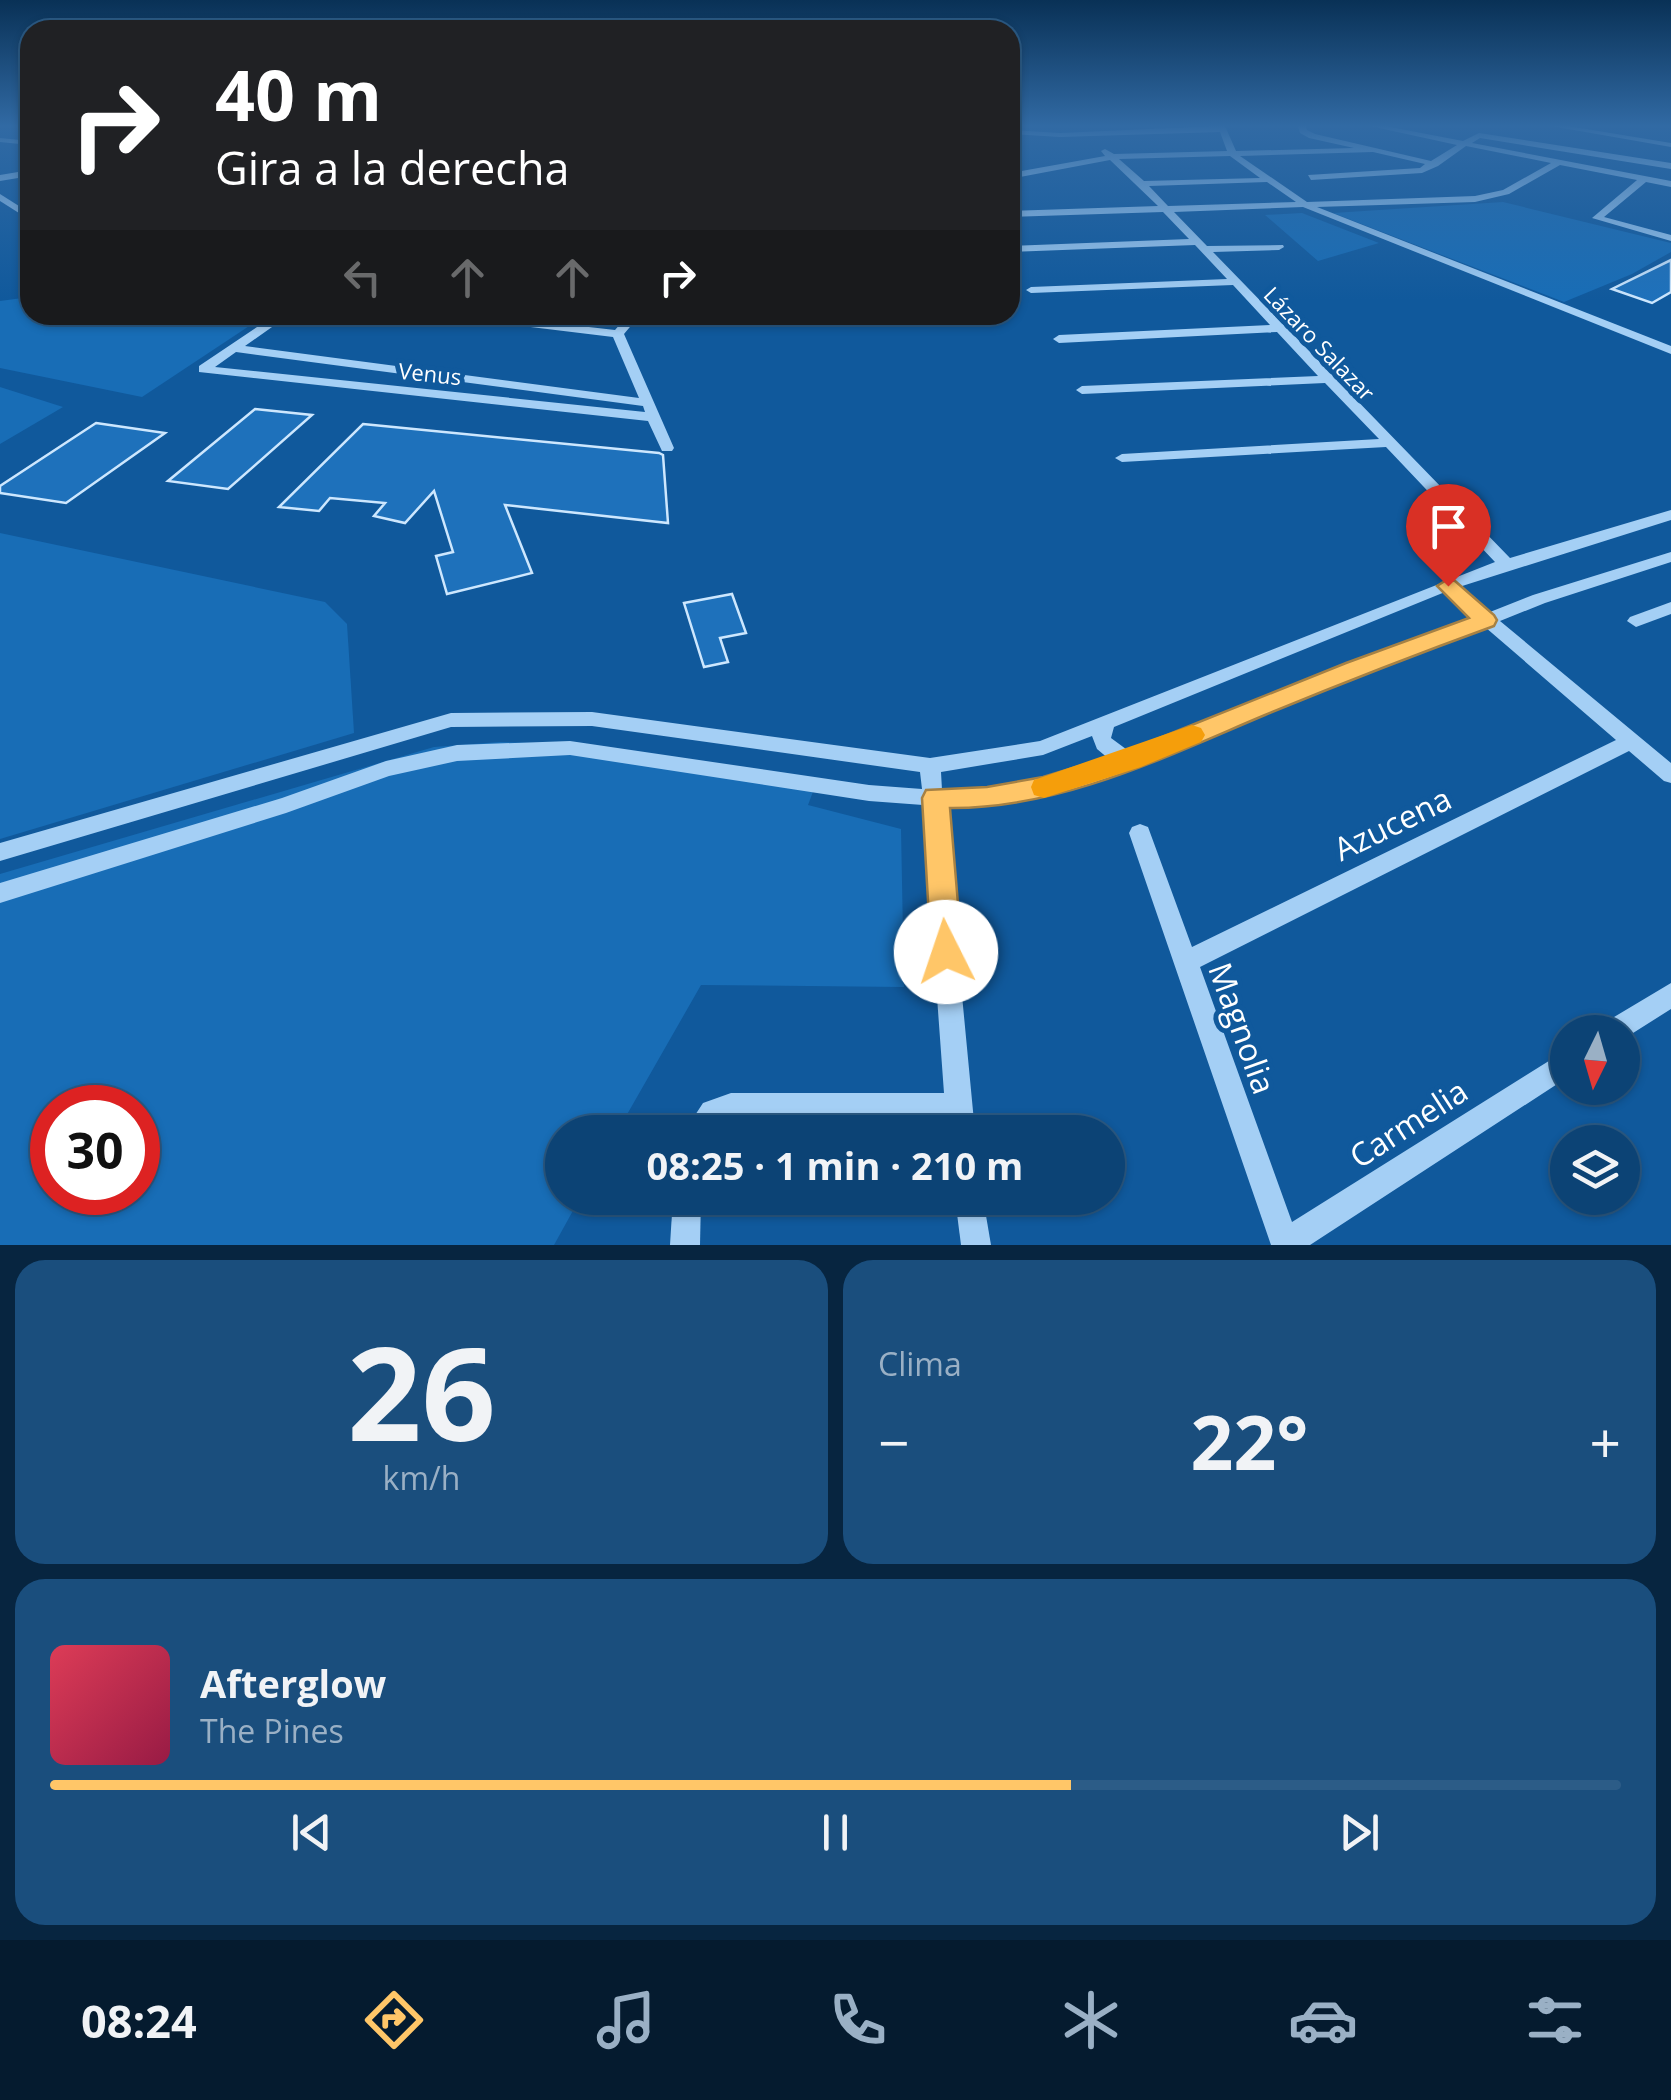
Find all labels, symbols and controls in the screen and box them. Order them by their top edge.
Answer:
text: 40 m [215,46,382,142]
icon: right [50,60,180,190]
text: Gira a la derecha [215,137,570,198]
icon: left [335,250,390,305]
icon: ahead [440,250,495,305]
icon: ahead [545,250,600,305]
icon: right [650,250,705,305]
street label: Lázaro Salazar [1258,279,1382,407]
street label: Venus [397,355,463,391]
pin [1406,484,1491,587]
icon: arrive [1421,499,1476,554]
street label: Azucena [1326,776,1458,870]
position arrow [894,900,998,1004]
street label: Magnolia [1199,956,1287,1100]
north arrow [1550,1015,1640,1105]
map controls [1550,1015,1640,1215]
street label: Carmelia [1341,1069,1475,1177]
speed limit sign: 30 [30,1085,160,1215]
button: layers [1550,1125,1640,1215]
text: 08:25 · 1 min · 210 m [647,1139,1023,1191]
text: 26 [347,1302,496,1479]
text: Clima [878,1342,962,1385]
text: 22° [1191,1390,1308,1492]
text: − [878,1404,909,1479]
text: + [1590,1404,1621,1479]
text: km/h [383,1456,460,1499]
text: Afterglow [200,1657,386,1709]
text: The Pines [200,1709,344,1752]
icon: previous [284,1805,339,1860]
icon: pause [808,1805,863,1860]
icon: next [1332,1805,1387,1860]
icon: directions [359,1985,429,2055]
icon: music [591,1985,661,2055]
icon: phone [823,1985,893,2055]
icon: climate [1056,1985,1126,2055]
icon: car [1288,1985,1358,2055]
icon: filters [1520,1985,1590,2055]
text: 08:24 [81,1990,197,2051]

